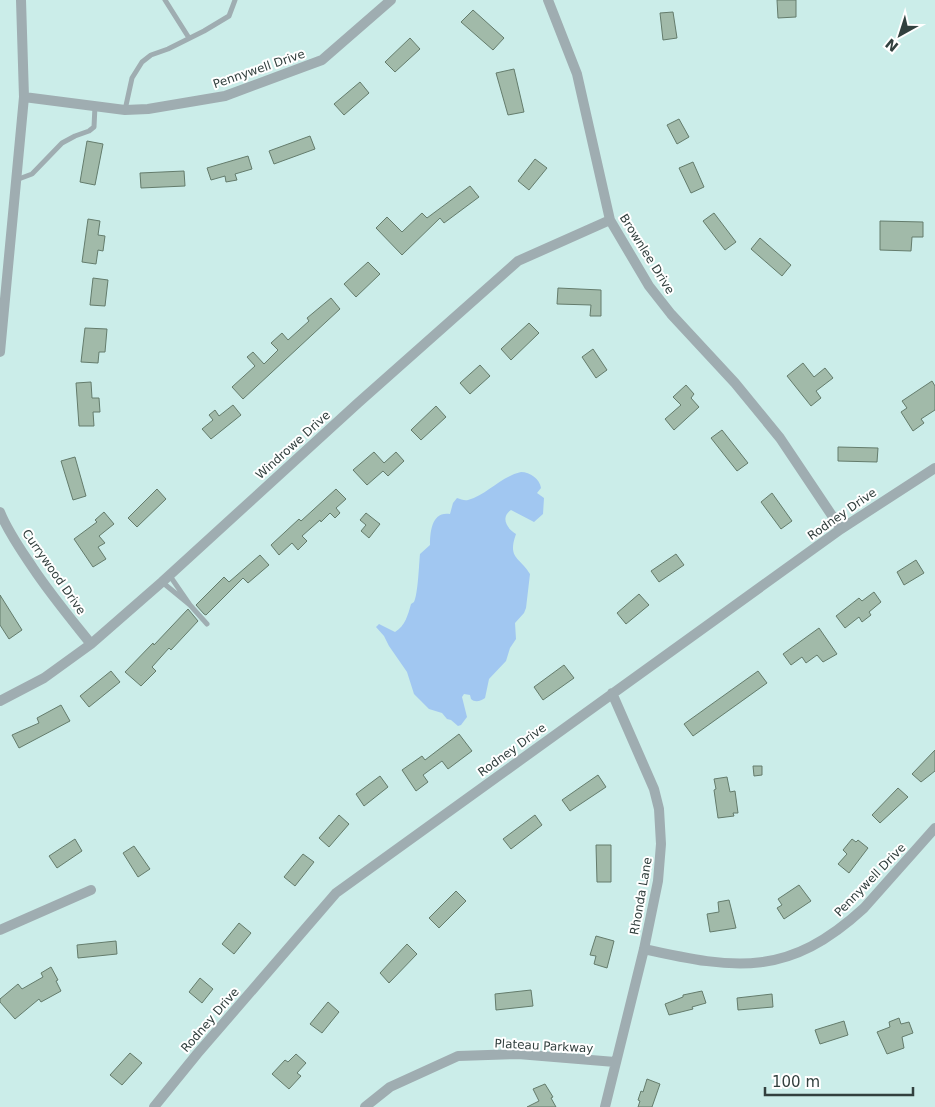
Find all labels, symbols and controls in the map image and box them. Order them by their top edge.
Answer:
north arrow [875,10,925,60]
text: N [882,35,901,55]
street label: Pennywell Drive [211,47,307,91]
street label: Brownlee Drive [617,211,677,297]
street label: Windrowe Drive [253,408,333,482]
street label: Rodney Drive [805,485,879,543]
street label: Currywood Drive [19,527,89,617]
street label: Rodney Drive [475,721,549,779]
street label: Pennywell Drive [832,841,908,919]
street label: Rhonda Lane [627,856,655,936]
street label: Rodney Drive [178,985,242,1055]
street label: Plateau Parkway [494,1036,594,1056]
scale bar [765,1064,912,1096]
text: 100 m [772,1073,820,1091]

